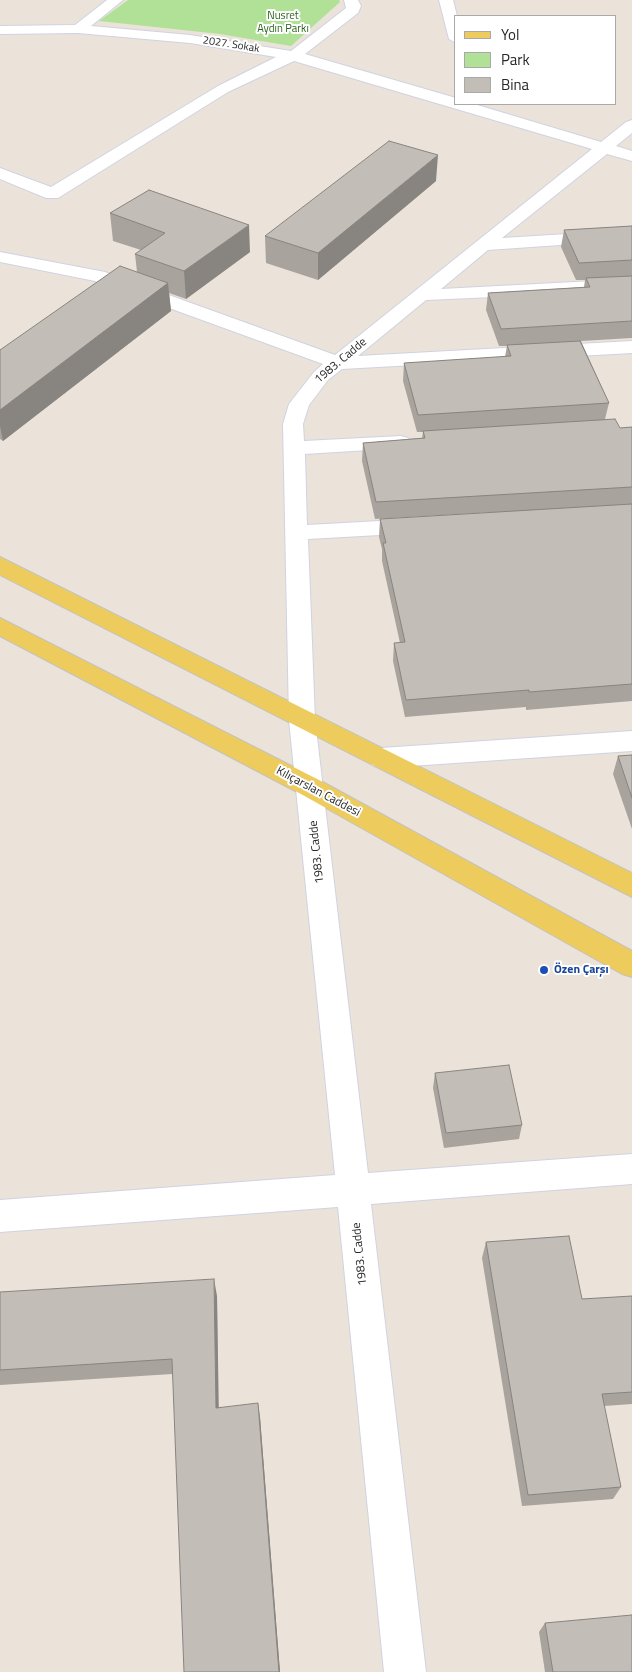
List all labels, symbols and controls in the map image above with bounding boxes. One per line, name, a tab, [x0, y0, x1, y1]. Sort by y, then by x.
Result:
park label: Nusret Aydın Parkı	[257, 9, 309, 35]
legend	[454, 15, 617, 105]
text: Yol	[501, 23, 519, 46]
street label: 2027. Sokak	[202, 34, 260, 56]
text: Park	[501, 48, 530, 71]
text: Bina	[501, 73, 529, 96]
street label: 1983. Cadde	[312, 335, 370, 387]
street label: Kılıçarslan Caddesi	[273, 764, 363, 820]
street label: 1983. Cadde	[307, 820, 327, 884]
place label: Özen Çarşı	[554, 963, 609, 977]
marker: Özen Çarşı	[538, 964, 550, 976]
street label: 1983. Cadde	[350, 1222, 370, 1286]

